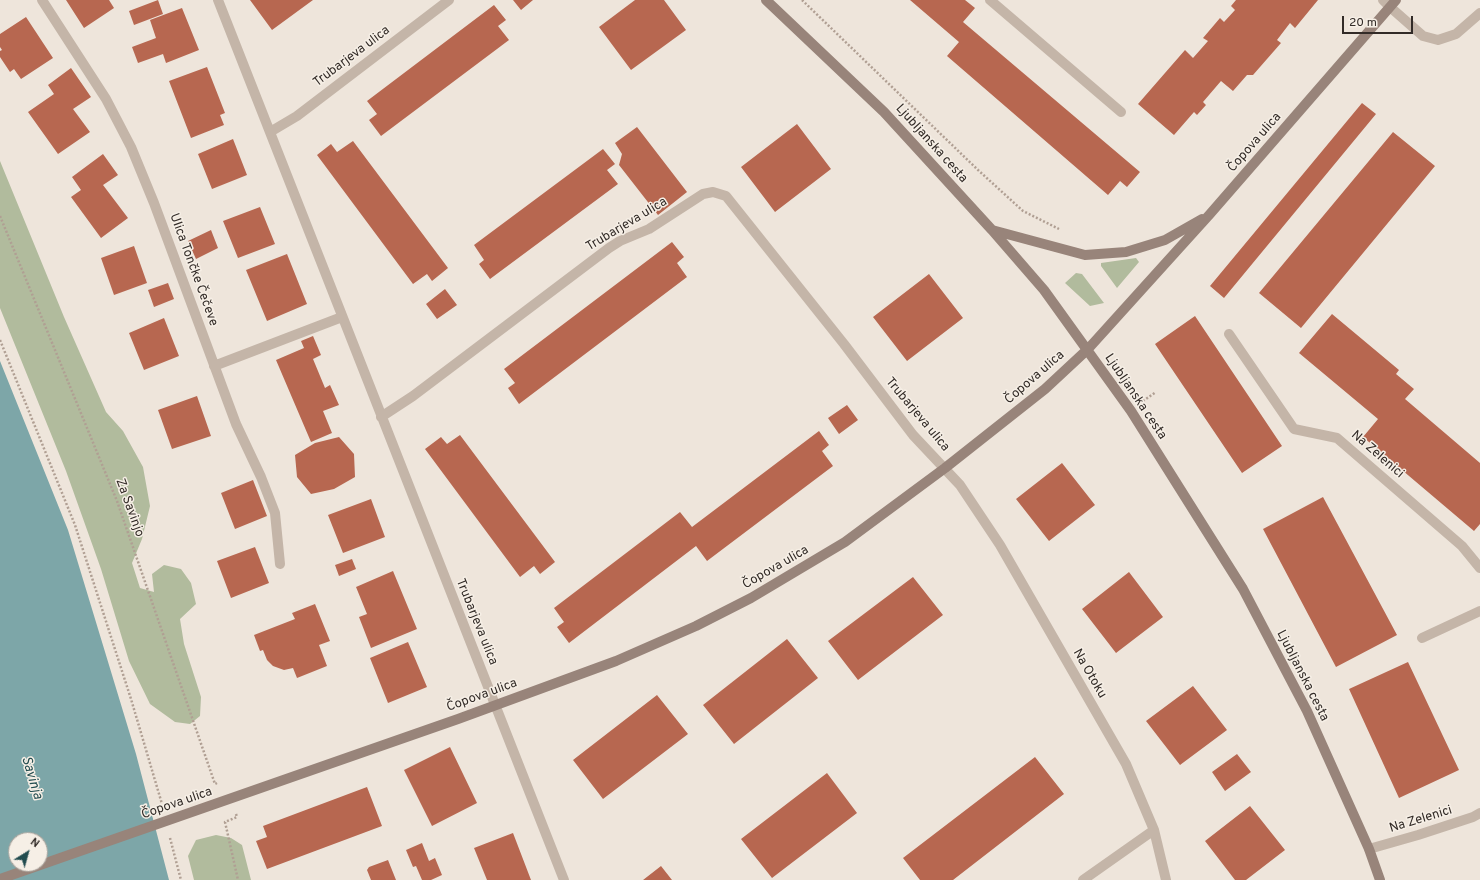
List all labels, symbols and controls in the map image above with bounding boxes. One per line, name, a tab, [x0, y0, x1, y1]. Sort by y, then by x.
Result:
scale bar	[1344, 8, 1415, 34]
text: 20 m	[1349, 15, 1377, 31]
street label: Trubarjeva ulica	[311, 23, 393, 91]
street label: Ljubljanska cesta	[892, 102, 970, 186]
street label: Čopova ulica	[1225, 110, 1285, 176]
street label: Trubarjeva ulica	[584, 195, 670, 255]
street label: Ulica Tončke Čečeve	[165, 211, 221, 329]
street label: Čopova ulica	[1002, 348, 1068, 408]
street label: Ljubljanska cesta	[1101, 351, 1169, 443]
street label: Trubarjeva ulica	[882, 375, 952, 455]
street label: Na Zelenici	[1347, 428, 1407, 482]
street label: Za Savinjo	[111, 477, 147, 539]
street label: Čopova ulica	[740, 543, 812, 593]
street label: Trubarjeva ulica	[452, 577, 500, 667]
street label: Ljubljanska cesta	[1272, 628, 1332, 724]
street label: Na Otoku	[1069, 647, 1109, 701]
street label: Čopova ulica	[445, 676, 519, 716]
water label: Savinja	[17, 754, 45, 802]
street label: Čopova ulica	[140, 785, 214, 823]
street label: Na Zelenici	[1388, 803, 1454, 837]
north arrow	[8, 832, 48, 872]
text: N	[27, 835, 42, 851]

